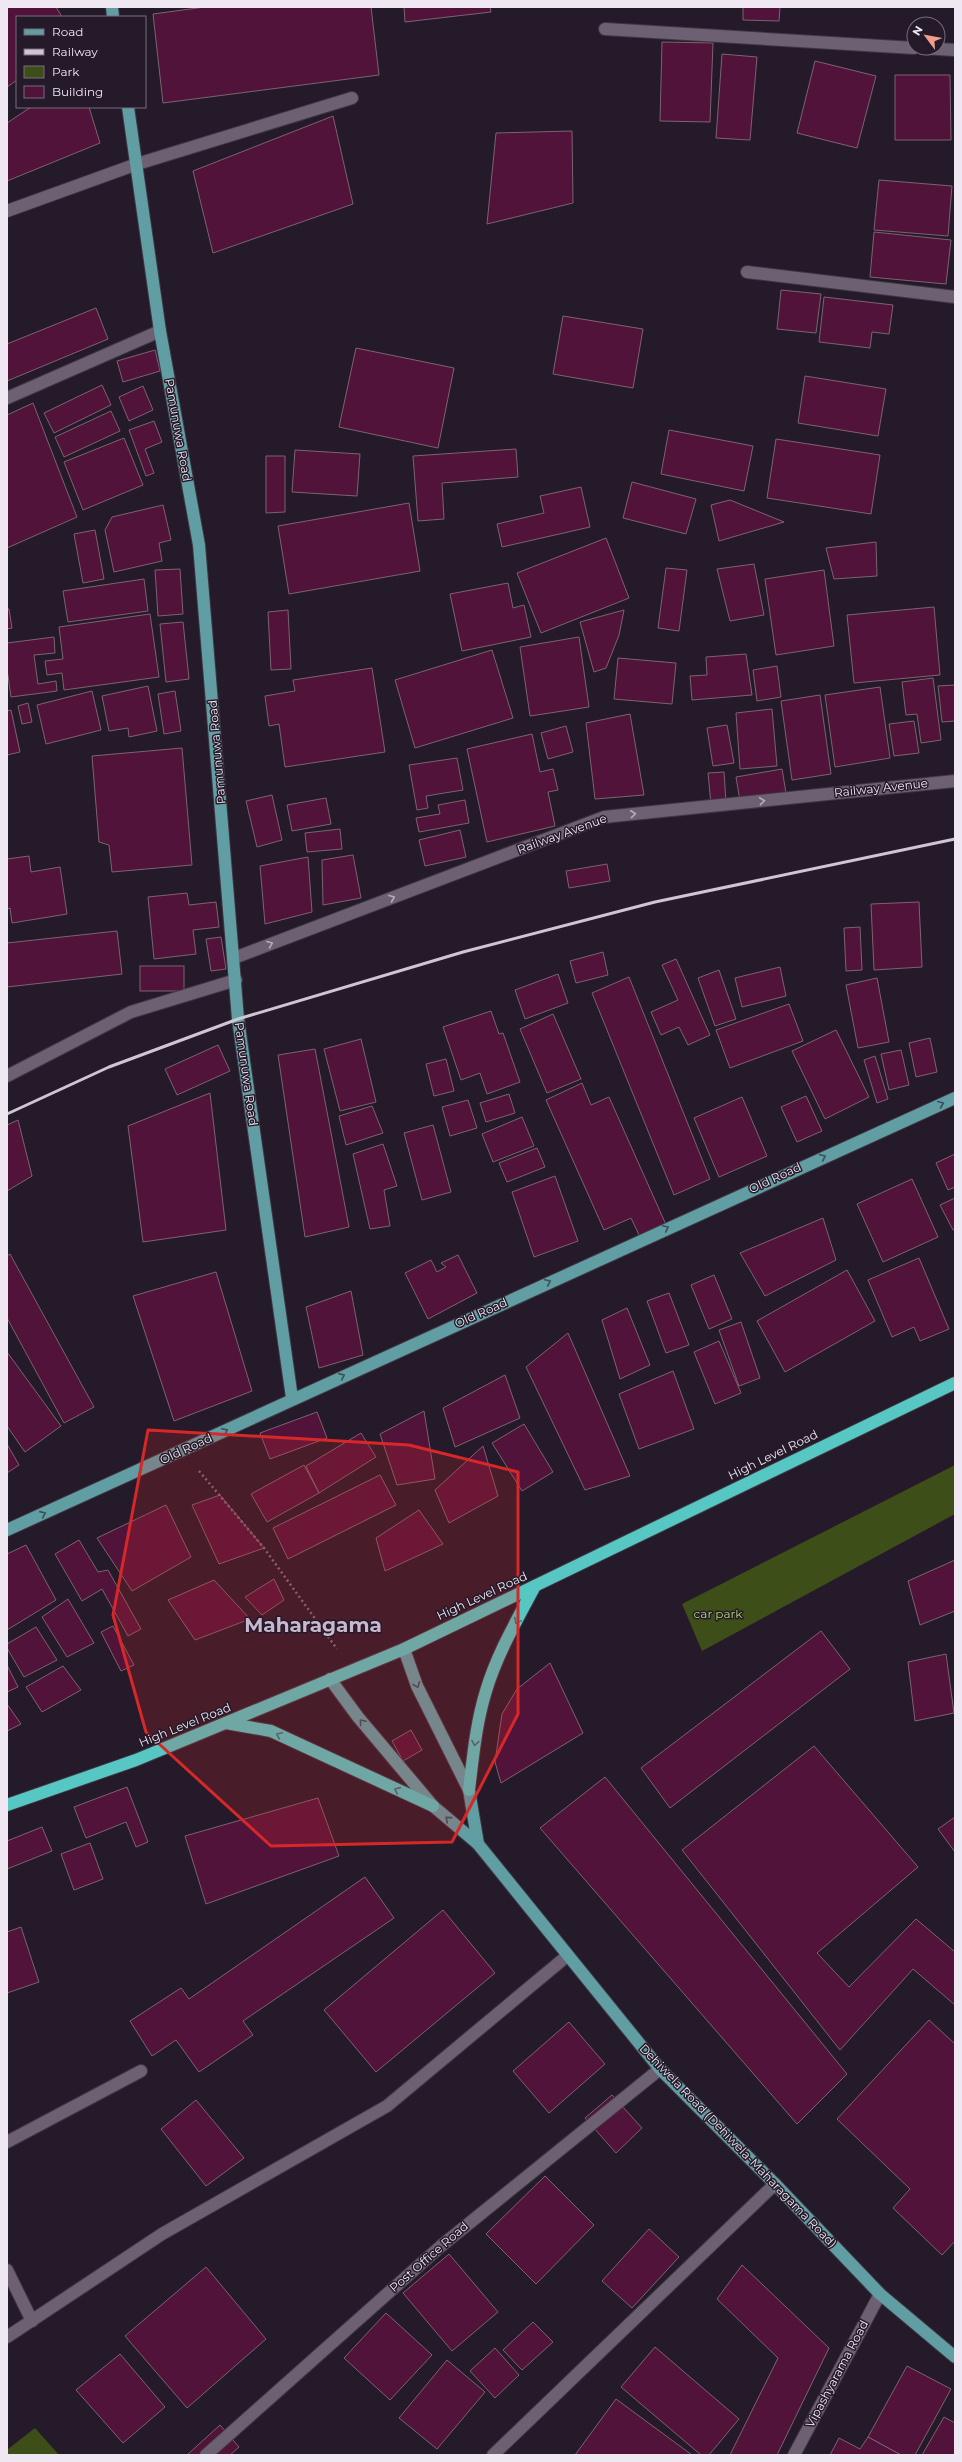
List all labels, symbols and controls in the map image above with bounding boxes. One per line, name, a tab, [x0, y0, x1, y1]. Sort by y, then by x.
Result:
legend	[16, 16, 146, 108]
north arrow	[906, 16, 946, 56]
text: N	[909, 23, 926, 38]
text: Road	[52, 24, 83, 39]
text: Railway	[52, 44, 98, 59]
text: Park	[52, 64, 80, 79]
text: Building	[52, 84, 103, 99]
street label: Pamunuwa Road	[162, 377, 195, 483]
street label: Pamunuwa Road	[204, 699, 229, 805]
street label: Railway Avenue	[833, 775, 929, 800]
one-way arrow	[759, 796, 765, 805]
one-way arrow	[630, 809, 636, 818]
street label: Railway Avenue	[515, 810, 609, 857]
one-way arrow	[388, 894, 395, 902]
one-way arrow	[267, 941, 274, 949]
street label: Pamunuwa Road	[232, 1021, 261, 1127]
one-way arrow	[937, 1101, 945, 1109]
one-way arrow	[818, 1154, 826, 1162]
street label: Old Road	[746, 1159, 803, 1196]
one-way arrow	[662, 1225, 669, 1233]
one-way arrow	[544, 1279, 551, 1287]
street label: Old Road	[452, 1294, 509, 1331]
one-way arrow	[338, 1373, 346, 1381]
street label: High Level Road	[726, 1426, 820, 1483]
one-way arrow	[220, 1428, 228, 1436]
street label: Old Road	[157, 1430, 214, 1467]
one-way arrow	[38, 1511, 46, 1519]
street label: High Level Road	[434, 1568, 529, 1623]
park label: car park	[694, 1606, 743, 1621]
district label: Maharagama	[244, 1613, 382, 1637]
one-way arrow	[514, 1616, 522, 1624]
one-way arrow	[412, 1681, 420, 1689]
street label: High Level Road	[137, 1699, 233, 1750]
one-way arrow	[360, 1719, 367, 1727]
one-way arrow	[276, 1732, 284, 1740]
one-way arrow	[471, 1740, 480, 1746]
one-way arrow	[393, 1787, 401, 1795]
one-way arrow	[446, 1817, 453, 1824]
street label: Dehiwela Road (Dehiwela-Maharagama Road)	[636, 2041, 840, 2251]
street label: Post Office Road	[386, 2218, 471, 2295]
street label: Vipashyarama Road	[802, 2318, 871, 2430]

